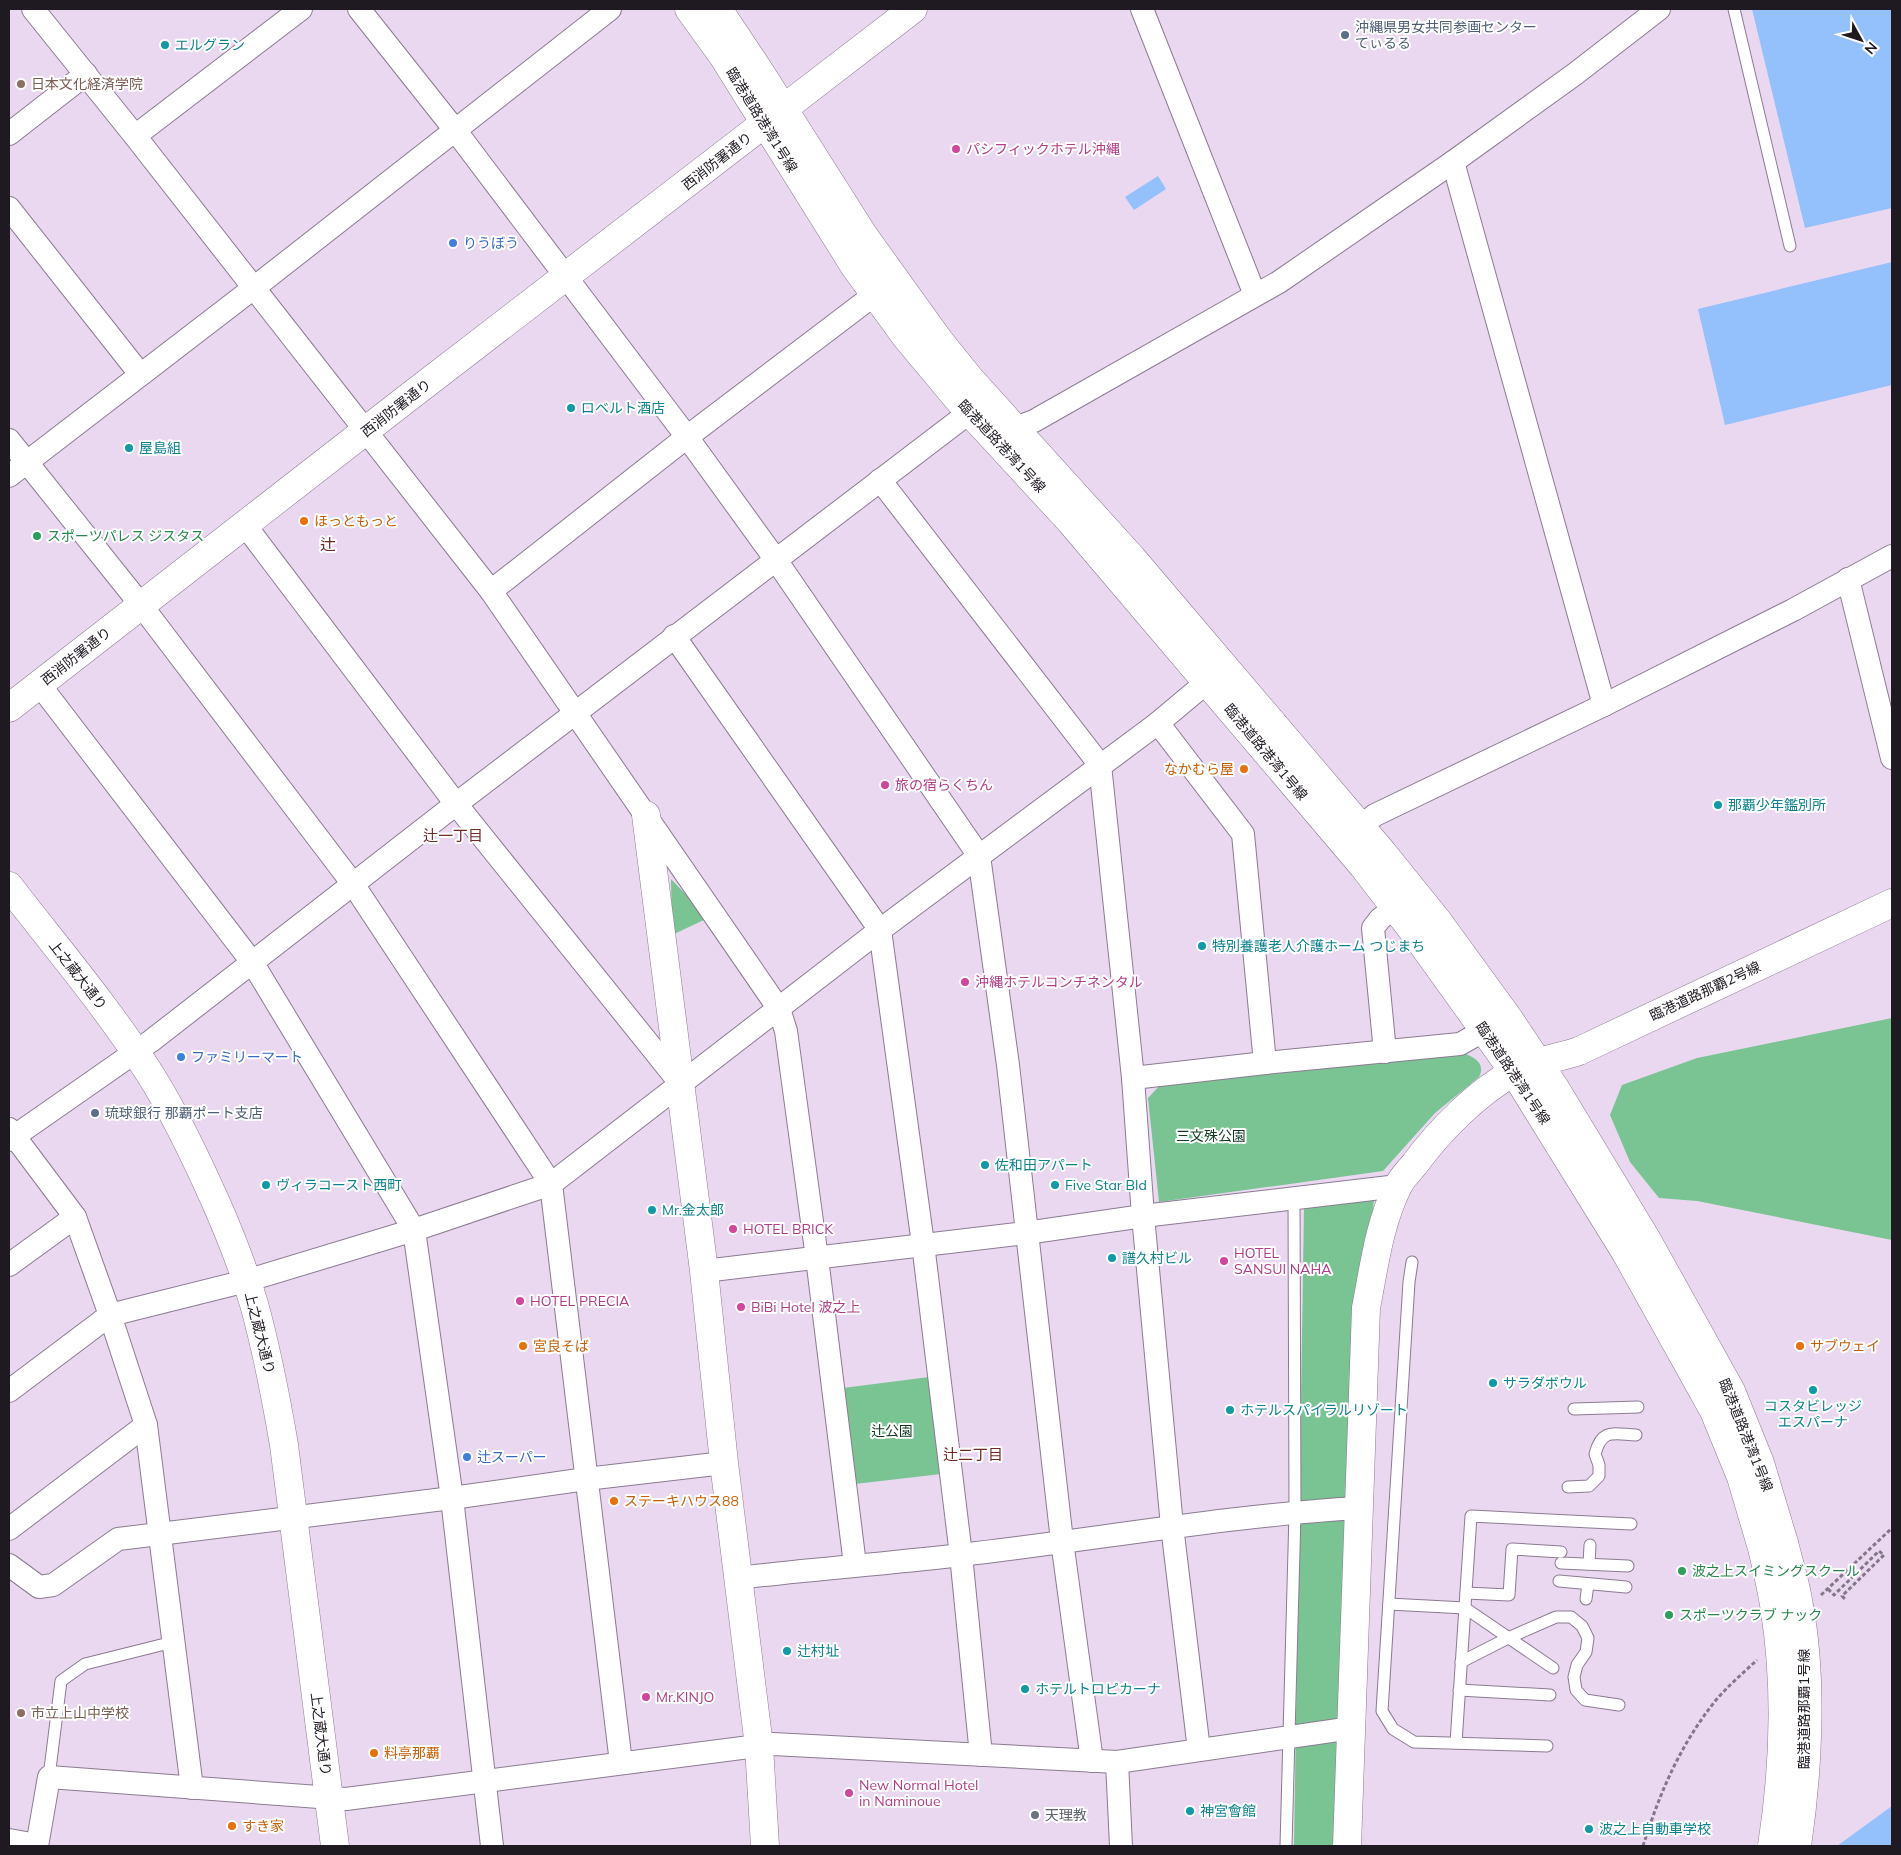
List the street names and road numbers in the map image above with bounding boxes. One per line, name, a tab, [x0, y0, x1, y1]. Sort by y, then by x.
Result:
street label: 臨港道路港湾1号線	[722, 64, 802, 176]
street label: 西消防署通り	[678, 128, 756, 194]
street label: 西消防署通り	[357, 375, 435, 441]
street label: 臨港道路港湾1号線	[954, 396, 1050, 496]
street label: 西消防署通り	[37, 623, 115, 689]
street label: 臨港道路港湾1号線	[1220, 700, 1312, 804]
street label: 上之蔵大通り	[45, 936, 111, 1014]
street label: 臨港道路那覇2号線	[1647, 957, 1763, 1025]
street label: 臨港道路港湾1号線	[1472, 1018, 1554, 1128]
street label: 上之蔵大通り	[241, 1290, 279, 1376]
street label: 臨港道路港湾1号線	[1715, 1376, 1777, 1494]
street label: 臨港道路那覇1号線	[1795, 1649, 1813, 1769]
street label: 上之蔵大通り	[307, 1691, 335, 1777]

